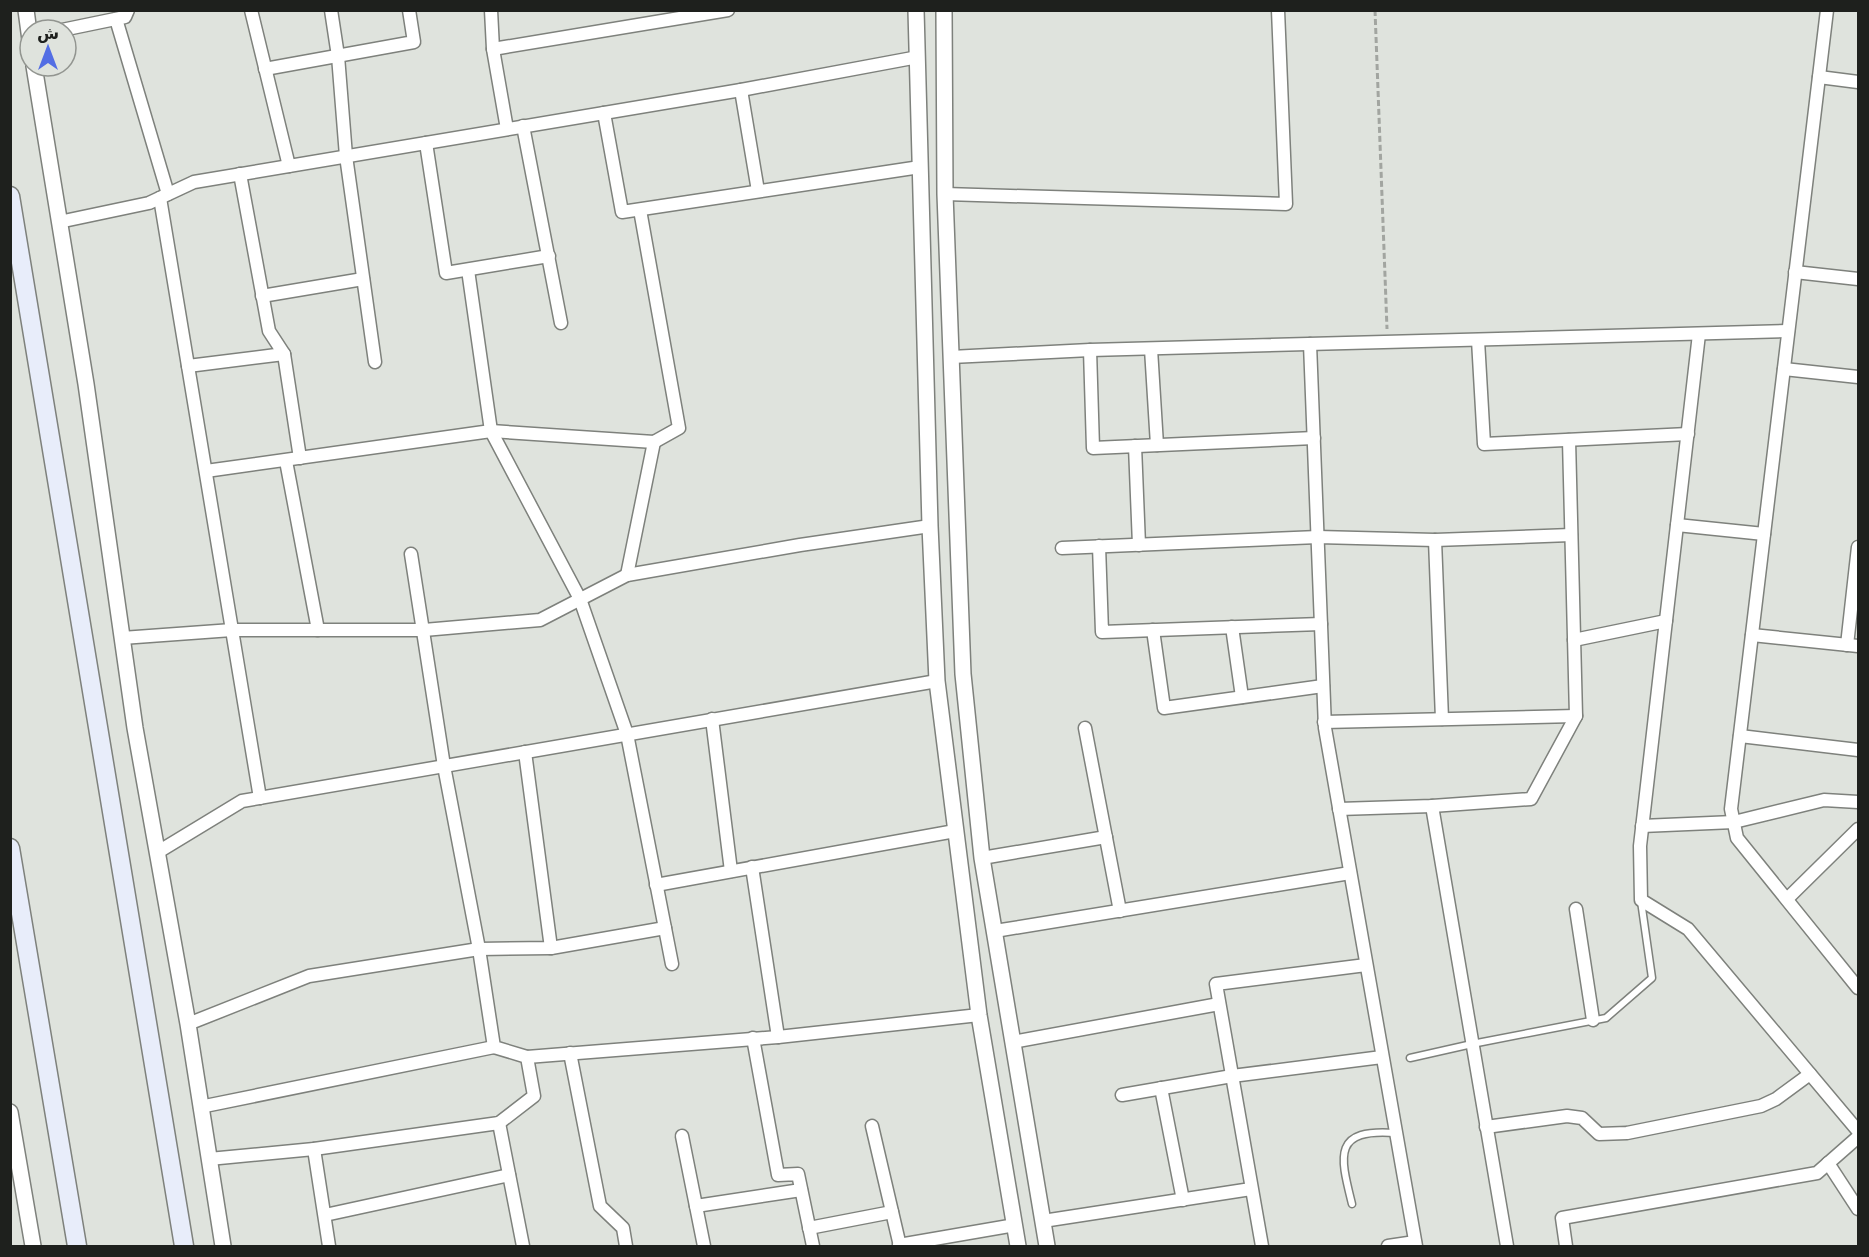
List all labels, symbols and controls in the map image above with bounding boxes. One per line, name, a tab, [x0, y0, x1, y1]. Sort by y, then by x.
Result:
north arrow	[18, 18, 78, 78]
text: ش	[37, 24, 59, 43]

